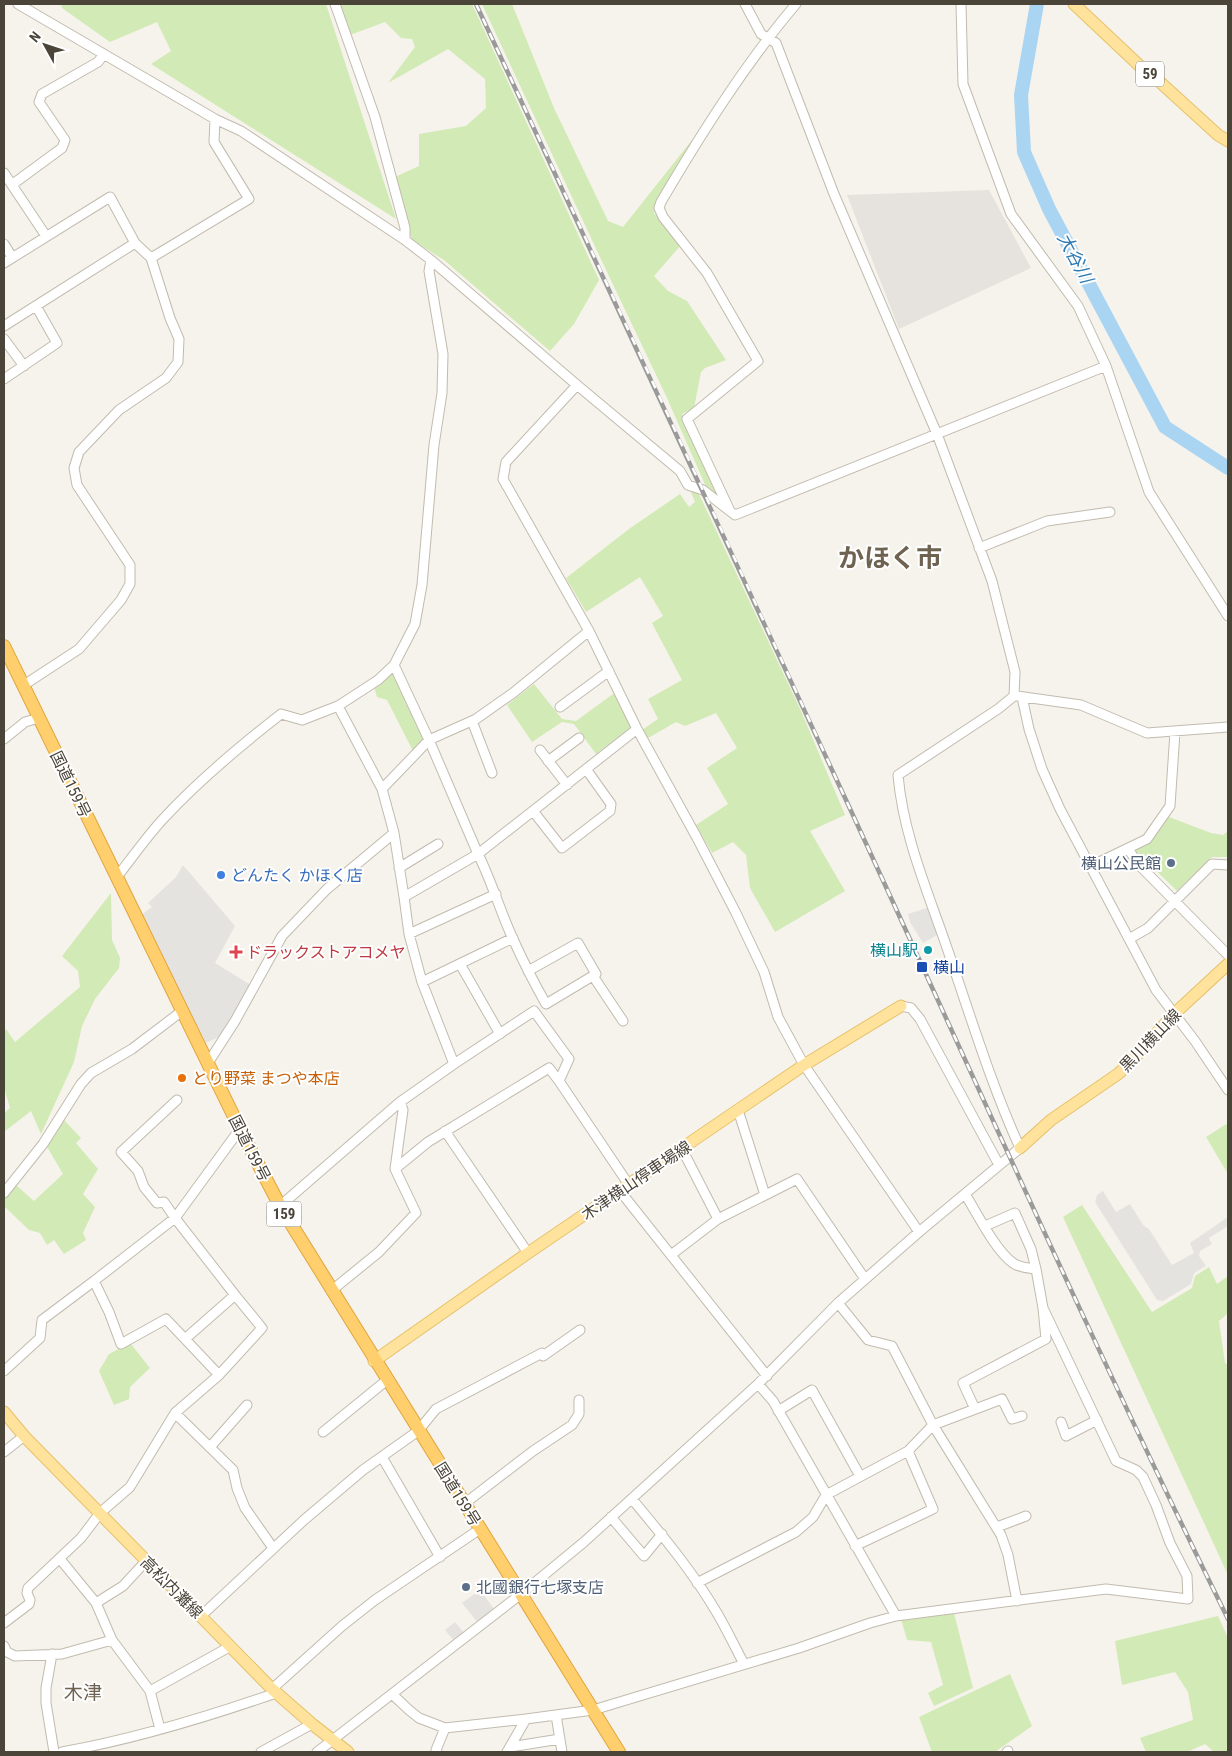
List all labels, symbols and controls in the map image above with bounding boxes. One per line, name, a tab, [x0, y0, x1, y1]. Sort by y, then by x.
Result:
north arrow	[20, 20, 70, 70]
text: N	[26, 28, 44, 45]
road number: 59	[1136, 62, 1164, 86]
water label: 大谷川	[1053, 229, 1098, 288]
district label: かほく市	[838, 543, 942, 573]
street label: 国道159号	[46, 748, 95, 821]
place label: 横山公民館	[1081, 854, 1161, 873]
marker: 横山公民館	[1165, 857, 1177, 869]
place label: どんたく かほく店	[231, 866, 363, 885]
marker: どんたく かほく店	[215, 869, 227, 881]
place label: 横山駅	[870, 941, 918, 960]
place label: ドラックストアコメヤ	[246, 943, 406, 962]
marker: 横山駅	[922, 944, 934, 956]
marker: ドラックストアコメヤ	[230, 946, 242, 958]
place label: 横山	[933, 958, 965, 977]
marker: 横山	[915, 960, 929, 974]
street label: 黒川横山線	[1116, 1005, 1185, 1076]
place label: とり野菜 まつや本店	[192, 1069, 340, 1088]
marker: とり野菜 まつや本店	[176, 1072, 188, 1084]
street label: 国道159号	[225, 1112, 274, 1184]
street label: 木津横山停車場線	[578, 1137, 695, 1224]
road number: 159	[266, 1202, 302, 1226]
street label: 国道159号	[431, 1459, 485, 1530]
street label: 高松内灘線	[137, 1552, 207, 1622]
place label: 北國銀行七塚支店	[476, 1578, 604, 1597]
marker: 北國銀行七塚支店	[460, 1581, 472, 1593]
district label: 木津	[64, 1681, 102, 1704]

